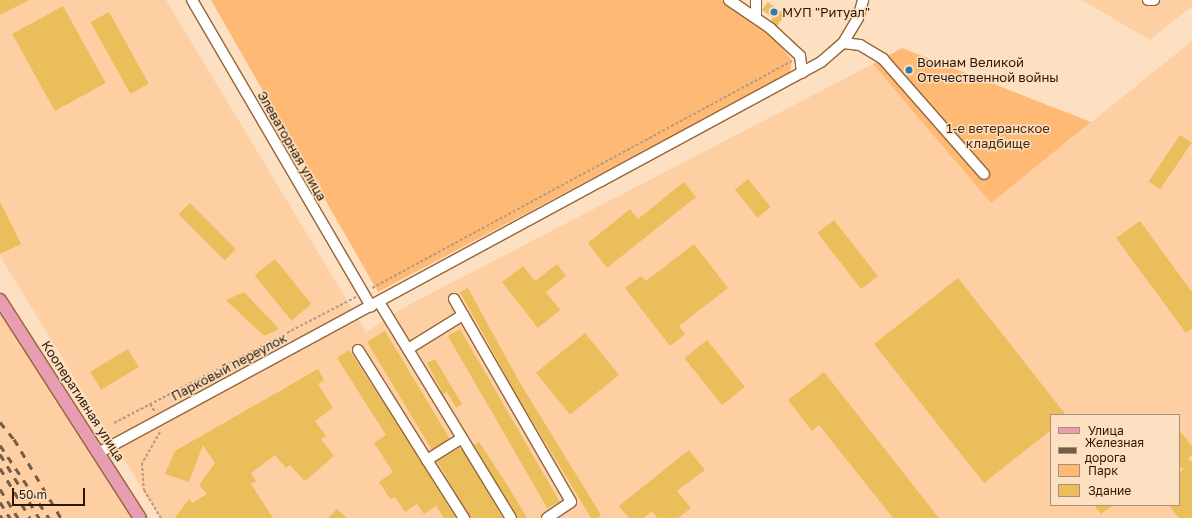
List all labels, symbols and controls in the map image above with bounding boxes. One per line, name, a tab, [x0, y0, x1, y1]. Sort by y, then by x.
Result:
place label: МУП "Ритуал"	[782, 4, 870, 20]
marker: МУП "Ритуал"	[769, 7, 779, 17]
place label: Воинам Великой Отечественной войны	[917, 55, 1059, 86]
marker: Воинам Великой Отечественной войны	[904, 65, 914, 75]
street label: Элеваторная улица	[254, 88, 330, 204]
park label: 1-е ветеранское кладбище	[946, 121, 1050, 152]
street label: Парковый переулок	[169, 330, 289, 404]
street label: Кооперативная улица	[38, 338, 128, 464]
legend	[1050, 414, 1180, 506]
text: Улица	[1088, 423, 1124, 438]
text: Железная дорога	[1085, 435, 1144, 465]
text: Парк	[1088, 463, 1118, 478]
scale bar	[14, 480, 87, 506]
text: Здание	[1088, 483, 1131, 498]
text: 50 m	[19, 487, 47, 502]

